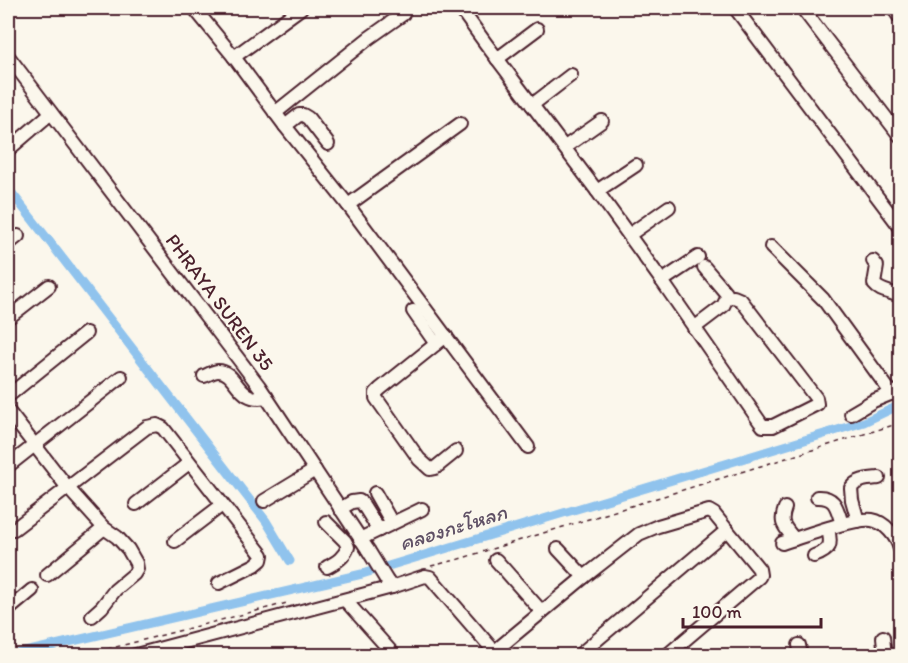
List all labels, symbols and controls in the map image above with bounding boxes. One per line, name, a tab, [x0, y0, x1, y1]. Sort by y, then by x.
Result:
street label: PHRAYA SUREN 35	[161, 229, 279, 375]
water label: คลองกะโหลก	[396, 499, 510, 555]
scale bar	[683, 591, 821, 629]
text: 100 m	[692, 601, 742, 623]

